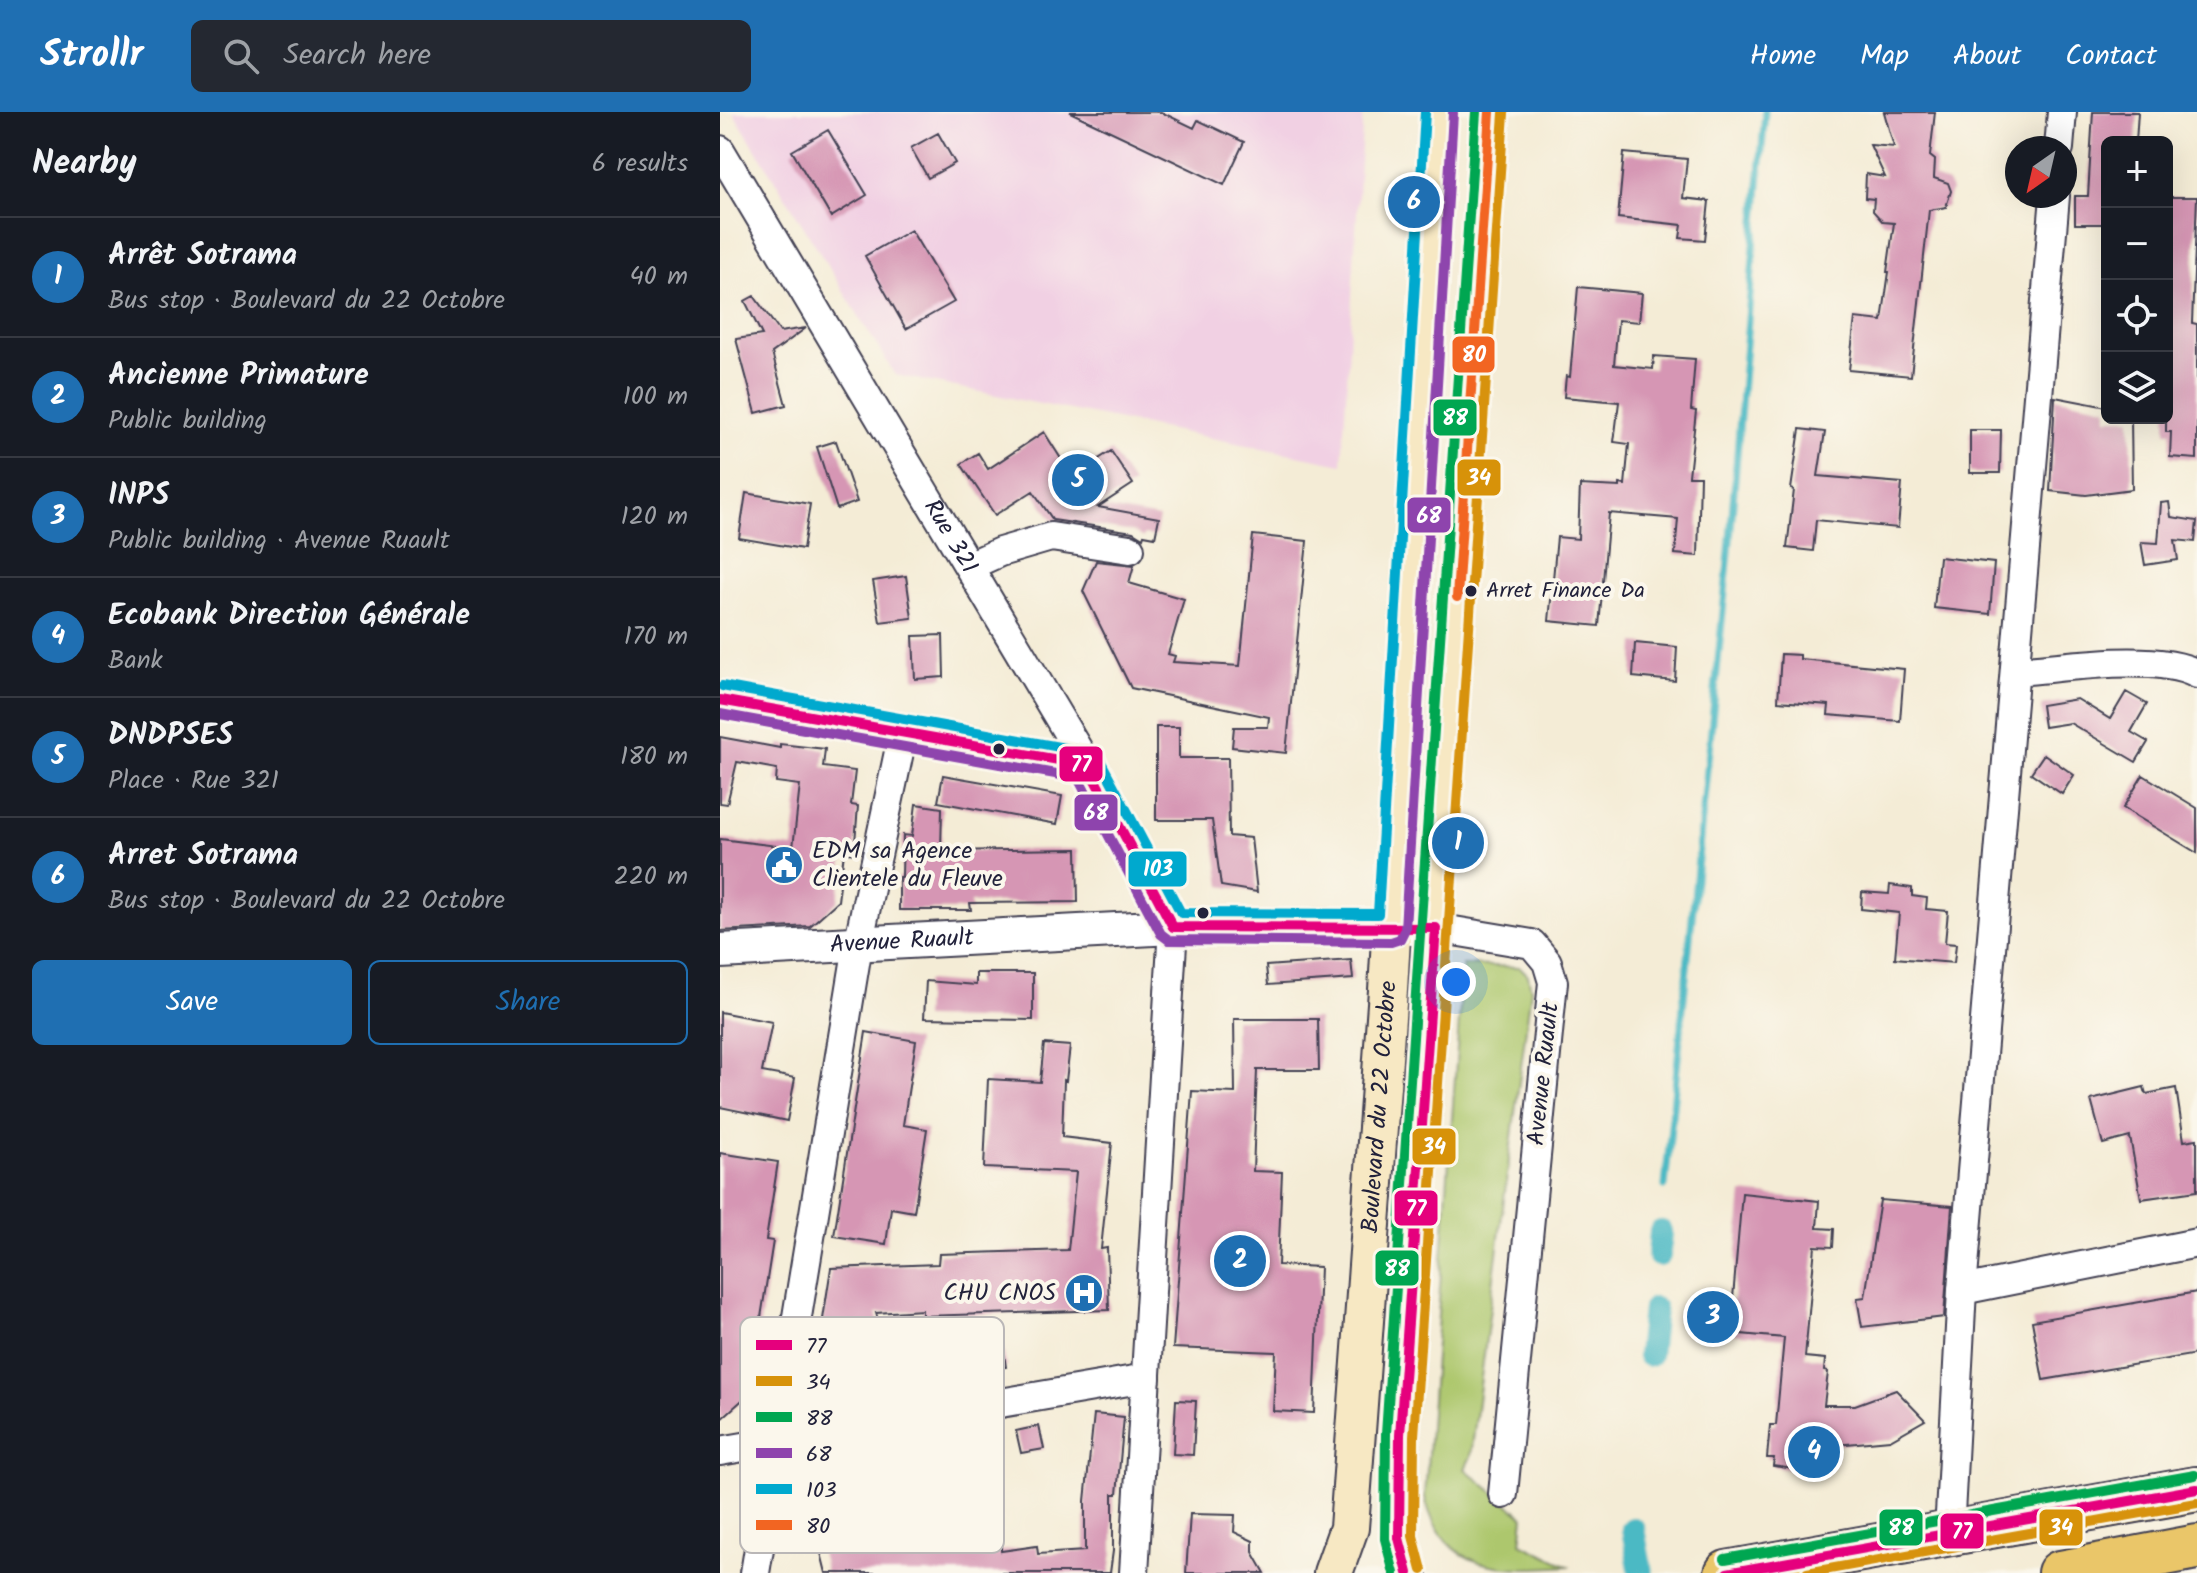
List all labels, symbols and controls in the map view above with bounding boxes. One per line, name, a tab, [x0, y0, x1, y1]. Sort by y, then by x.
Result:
search box	[191, 20, 751, 92]
text: Strollr	[40, 26, 143, 86]
text: Search here	[283, 32, 431, 80]
icon: search	[219, 34, 263, 78]
text: Home	[1750, 34, 1816, 79]
text: Map	[1860, 34, 1909, 79]
text: About	[1953, 34, 2021, 79]
text: Contact	[2065, 34, 2157, 79]
north arrow	[2005, 136, 2077, 208]
map controls	[2101, 136, 2173, 424]
button: +	[2101, 136, 2173, 208]
text: Nearby	[32, 137, 137, 191]
text: 6 results	[592, 143, 688, 185]
pin: 6	[1388, 172, 1440, 232]
button: −	[2101, 208, 2173, 280]
text: Arrêt Sotrama	[108, 232, 297, 280]
text: 1	[54, 256, 62, 298]
text: 40 m	[630, 256, 688, 298]
text: Bus stop · Boulevard du 22 Octobre	[108, 280, 505, 322]
button: locate	[2101, 280, 2173, 352]
line badge: 80	[1451, 335, 1496, 374]
text: 80	[1462, 339, 1487, 374]
text: Ancienne Primature	[108, 352, 369, 400]
button: layers	[2101, 352, 2173, 424]
text: 2	[50, 376, 66, 418]
text: 100 m	[623, 376, 688, 418]
line badge: 88	[1432, 398, 1478, 437]
text: Public building	[108, 400, 267, 442]
text: 88	[1442, 402, 1469, 437]
pin: 5	[1052, 450, 1104, 510]
line badge: 34	[1456, 458, 1502, 497]
text: 34	[1466, 462, 1491, 497]
text: INPS	[108, 472, 169, 520]
street label: Rue 321	[913, 492, 988, 581]
text: 3	[51, 496, 65, 538]
text: 120 m	[621, 496, 688, 538]
line badge: 68	[1406, 496, 1452, 534]
text: 68	[1417, 500, 1442, 535]
text: Public building · Avenue Ruault	[108, 520, 450, 562]
place label: Arret Finance Da	[1486, 574, 1645, 609]
marker: Arret Finance Da	[1463, 583, 1479, 599]
text: Ecobank Direction Générale	[108, 592, 470, 640]
text: 4	[51, 616, 65, 658]
text: 170 m	[624, 616, 688, 658]
text: Bank	[108, 640, 163, 682]
text: DNDPSES	[108, 712, 233, 760]
text: 5	[51, 736, 65, 778]
text: 180 m	[620, 736, 688, 778]
unlabelled marker	[991, 741, 1007, 757]
line badge: 77	[1058, 745, 1104, 783]
text: 77	[1071, 749, 1092, 784]
text: Place · Rue 321	[108, 760, 279, 802]
line badge: 68	[1073, 793, 1119, 832]
text: 68	[1084, 797, 1109, 832]
pin: 1	[1432, 813, 1484, 873]
text: Arret Sotrama	[108, 832, 298, 880]
place label: EDM sa Agence Clientele du Fleuve	[812, 832, 1003, 899]
public building icon: EDM sa Agence Clientele du Fleuve	[763, 844, 805, 886]
line badge: 103	[1127, 850, 1188, 888]
text: 103	[1143, 853, 1173, 888]
text: 6	[51, 856, 65, 898]
text: 220 m	[614, 856, 688, 898]
text: Bus stop · Boulevard du 22 Octobre	[108, 880, 505, 922]
unlabelled marker	[1195, 905, 1211, 921]
street label: Avenue Ruault	[829, 918, 975, 965]
button: Save	[32, 960, 352, 1045]
button: Share	[368, 960, 688, 1045]
your location	[1436, 962, 1476, 1002]
street label: Boulevard du 22 Octobre	[1351, 979, 1408, 1234]
street label: Avenue Ruault	[1517, 1000, 1571, 1148]
line badge: 34	[1411, 1127, 1457, 1166]
text: 34	[1421, 1131, 1446, 1166]
line badge: 77	[1393, 1189, 1439, 1227]
text: 77	[1406, 1193, 1427, 1228]
pin: 2	[1214, 1231, 1266, 1291]
line badge: 88	[1374, 1249, 1420, 1287]
text: 88	[1384, 1253, 1411, 1288]
hospital icon: CHU CNOS	[1063, 1272, 1105, 1314]
place label: CHU CNOS	[943, 1274, 1056, 1313]
pin: 3	[1687, 1287, 1739, 1347]
legend	[740, 1317, 1004, 1553]
text: 77	[806, 1330, 827, 1365]
text: 34	[806, 1366, 831, 1401]
text: 88	[806, 1402, 833, 1437]
pin: 4	[1788, 1422, 1840, 1482]
text: 68	[806, 1438, 832, 1473]
text: 103	[806, 1474, 836, 1509]
line badge: 88	[1878, 1508, 1924, 1547]
line badge: 34	[2038, 1508, 2084, 1547]
text: 80	[806, 1510, 830, 1545]
text: 88	[1888, 1512, 1915, 1547]
line badge: 77	[1939, 1512, 1985, 1550]
text: 34	[2048, 1512, 2073, 1547]
text: 77	[1952, 1516, 1973, 1551]

